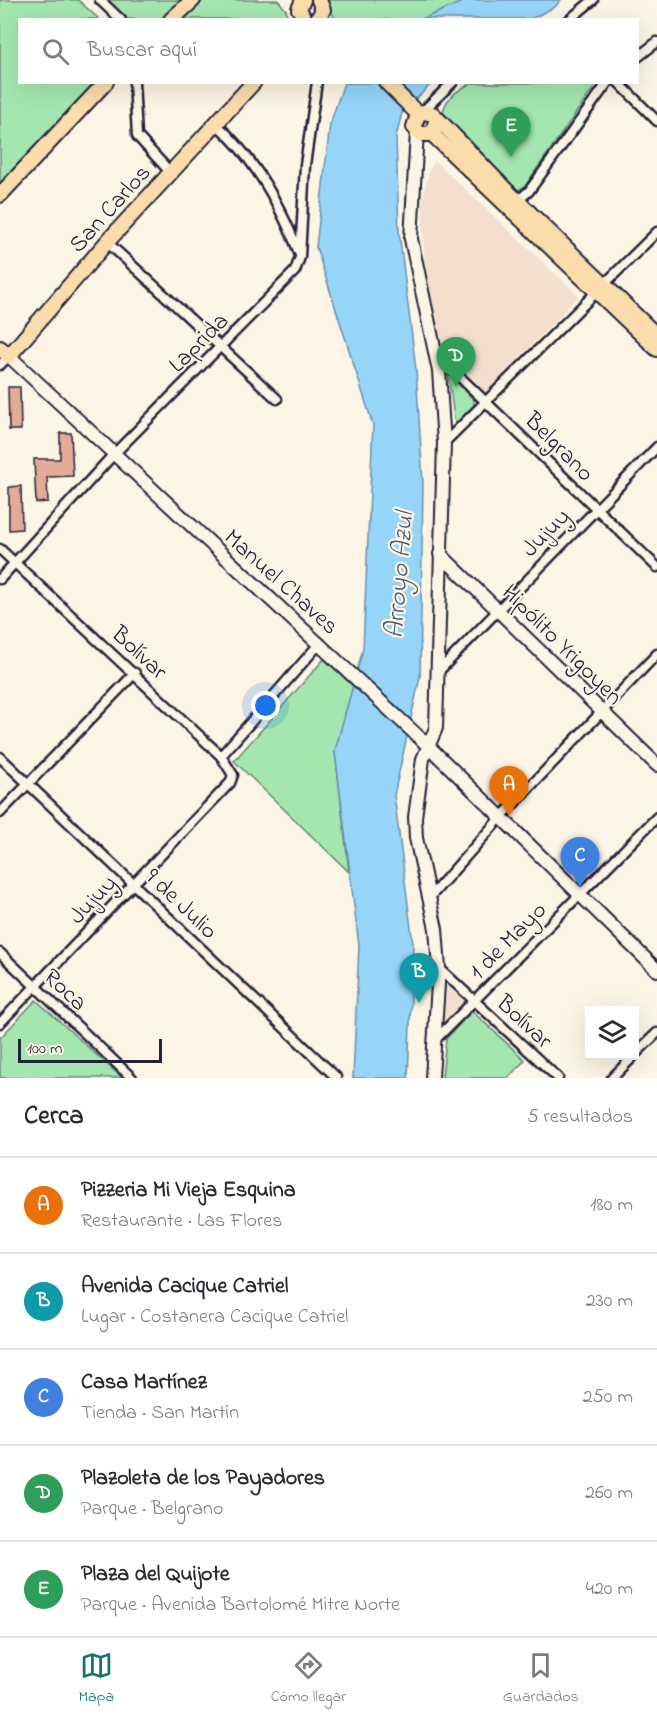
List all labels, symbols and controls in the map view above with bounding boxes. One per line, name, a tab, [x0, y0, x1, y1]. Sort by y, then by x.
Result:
search box	[18, 18, 639, 84]
icon: search	[39, 35, 72, 68]
text: Buscar aquí	[87, 35, 197, 67]
pin: E	[492, 108, 530, 157]
street label: San Carlos	[62, 158, 160, 262]
street label: Laprida	[162, 306, 238, 382]
pin: D	[436, 338, 476, 387]
street label: Belgrano	[515, 404, 601, 491]
street label: Jujuy	[514, 501, 580, 567]
water label: Arroyo Azul	[377, 508, 426, 640]
street label: Manuel Chaves	[215, 522, 346, 644]
street label: Hipólito Yrigoyen	[492, 577, 630, 715]
street label: Bolívar	[102, 618, 175, 689]
your location	[251, 691, 280, 720]
pin: A	[490, 766, 528, 816]
pin: C	[560, 838, 600, 887]
street label: 9 de Julio	[136, 861, 225, 949]
street label: Jujuy	[61, 868, 127, 934]
street label: 1 de Mayo	[462, 895, 556, 989]
pin: B	[400, 954, 438, 1003]
street label: Roca	[34, 961, 94, 1020]
street label: Bolívar	[487, 987, 560, 1058]
map controls	[585, 1006, 639, 1060]
button: layers	[585, 1006, 639, 1060]
scale bar	[18, 1036, 162, 1064]
text: 100 m	[27, 1037, 62, 1061]
text: Cerca	[24, 1098, 84, 1136]
text: 5 resultados	[527, 1103, 633, 1132]
text: Pizzeria Mi Vieja Esquina	[81, 1175, 296, 1207]
text: A	[37, 1191, 50, 1220]
text: 180 m	[590, 1191, 633, 1220]
text: Restaurante · Las Flores	[81, 1207, 282, 1236]
text: Avenida Cacique Catriel	[81, 1271, 289, 1303]
text: B	[37, 1287, 50, 1316]
text: 230 m	[586, 1287, 633, 1316]
text: Lugar · Costanera Cacique Catriel	[81, 1303, 348, 1332]
text: Casa Martínez	[81, 1367, 207, 1399]
text: C	[38, 1383, 49, 1412]
text: 250 m	[582, 1383, 633, 1412]
text: Tienda · San Martín	[81, 1399, 239, 1428]
text: Plazoleta de los Payadores	[81, 1463, 325, 1495]
text: D	[36, 1479, 51, 1508]
text: 260 m	[585, 1479, 633, 1508]
text: Parque · Belgrano	[81, 1495, 223, 1524]
text: Plaza del Quijote	[81, 1559, 230, 1591]
text: E	[37, 1575, 50, 1604]
text: 420 m	[586, 1575, 633, 1604]
text: Parque · Avenida Bartolomé Mitre Norte	[81, 1591, 400, 1620]
tab: Mapa	[78, 1649, 114, 1709]
tab: Cómo llegar	[271, 1649, 346, 1709]
tab: Guardados	[503, 1649, 579, 1709]

